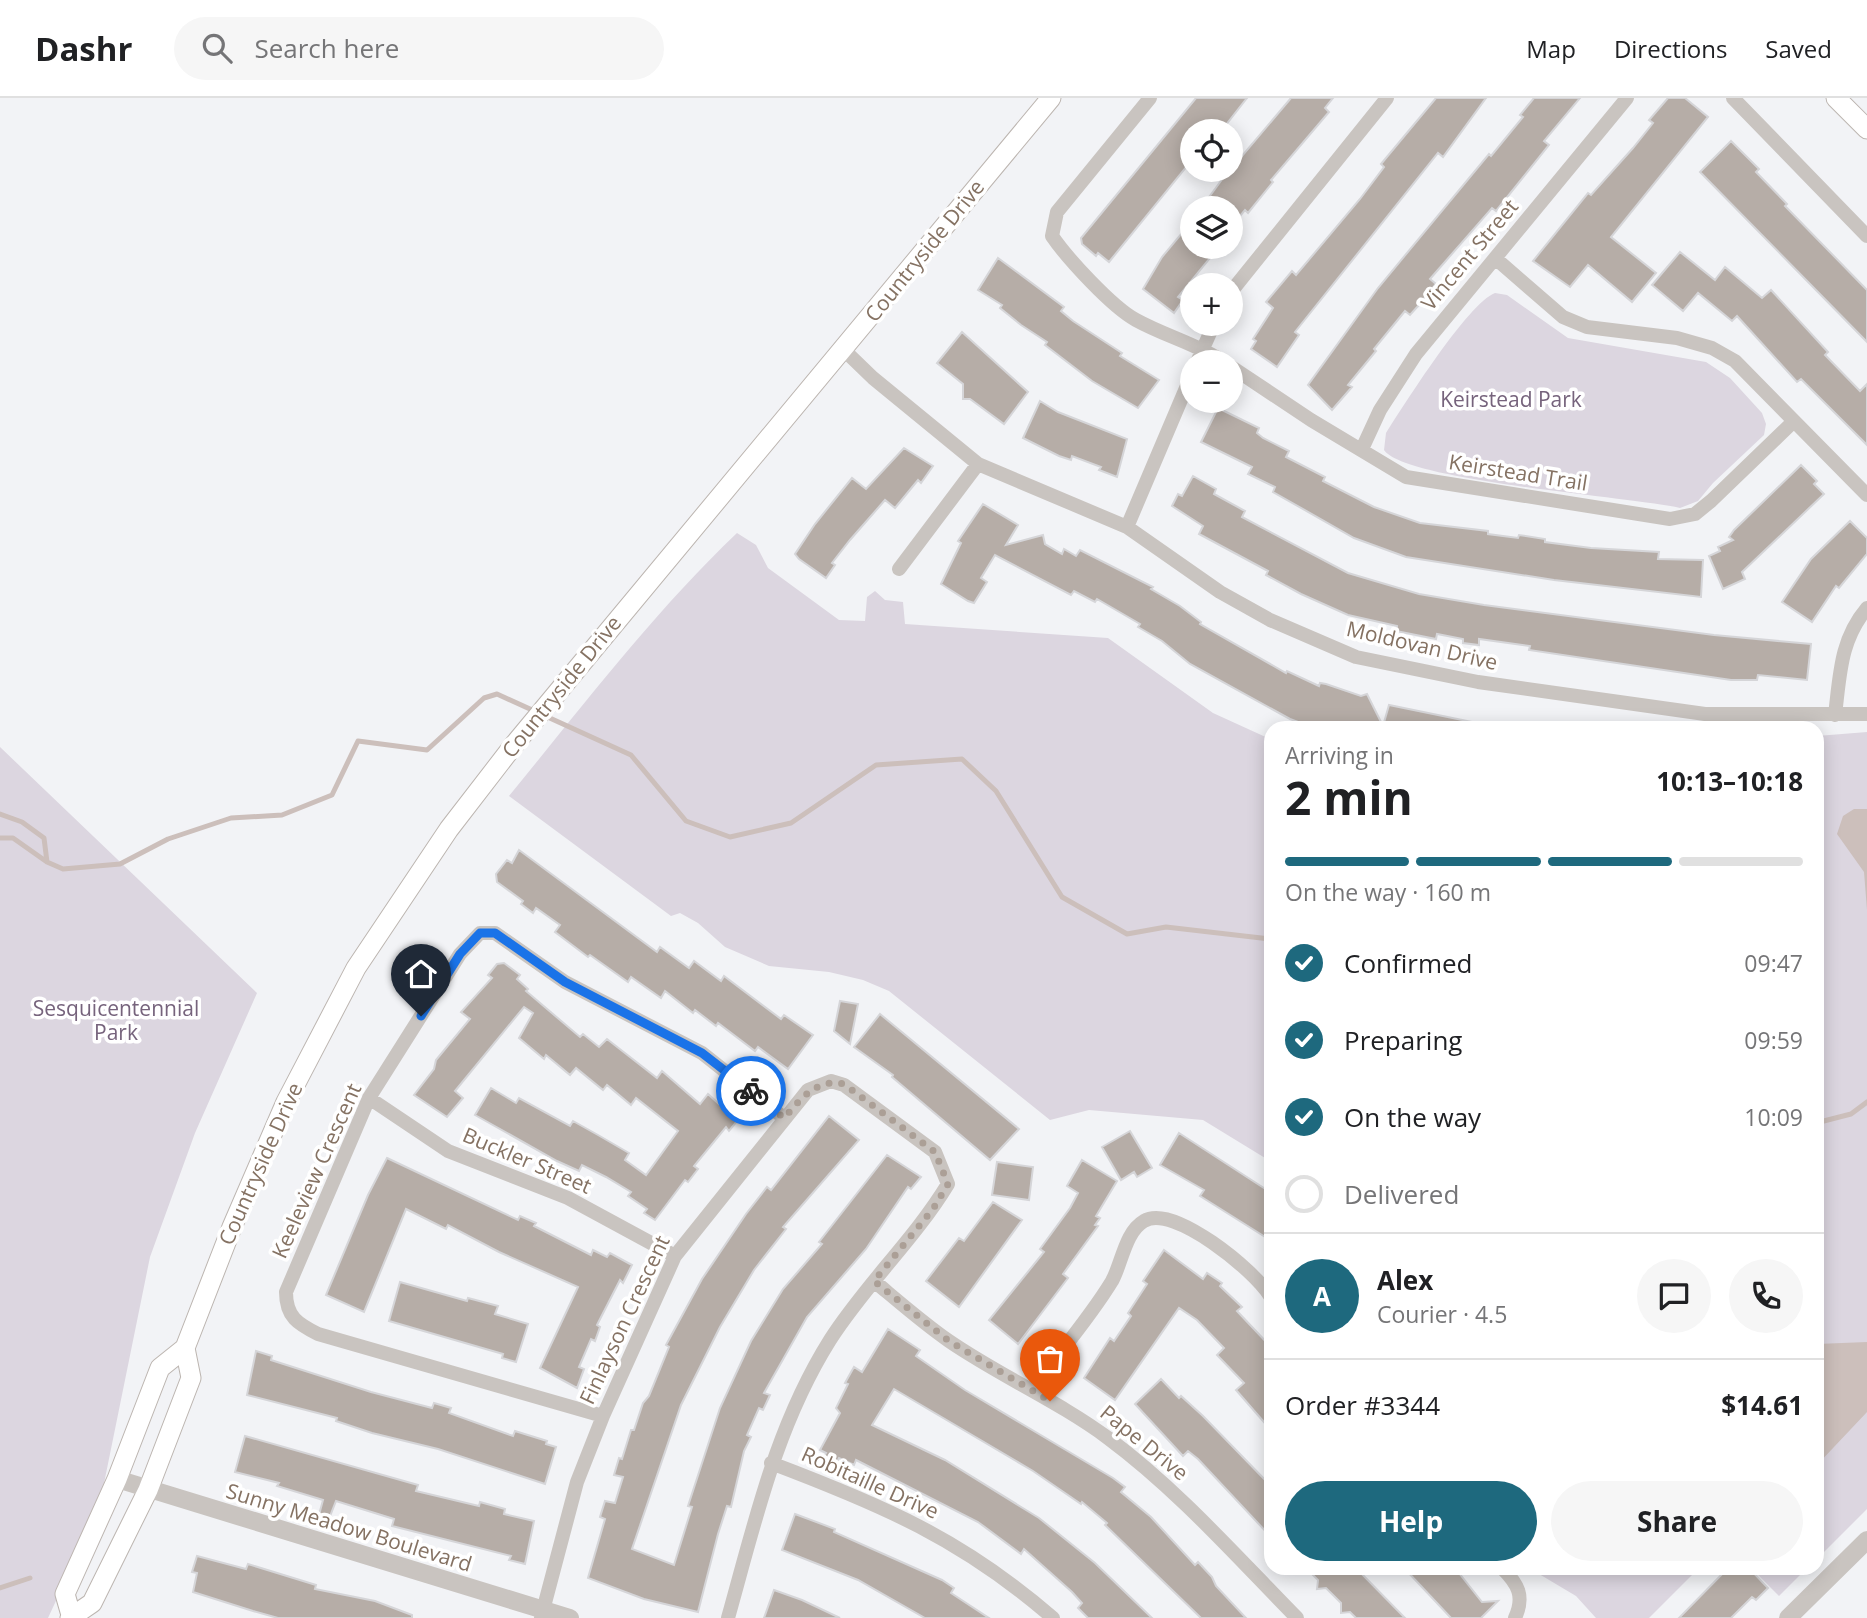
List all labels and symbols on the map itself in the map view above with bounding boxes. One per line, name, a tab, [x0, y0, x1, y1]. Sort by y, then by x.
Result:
street label: Countryside Drive	[858, 174, 990, 327]
street label: Vincent Street	[1414, 193, 1524, 316]
park label: Keirstead Park	[1440, 385, 1582, 413]
street label: Keirstead Trail	[1447, 447, 1590, 497]
street label: Countryside Drive	[495, 610, 627, 763]
street label: Moldovan Drive	[1344, 614, 1500, 676]
pin	[391, 944, 451, 1016]
park label: Sesquicentennial Park	[33, 994, 199, 1046]
courier	[716, 1056, 786, 1126]
street label: Countryside Drive	[212, 1078, 308, 1249]
street label: Keeleview Crescent	[265, 1079, 367, 1262]
street label: Buckler Street	[459, 1120, 596, 1200]
street label: Finlayson Crescent	[573, 1231, 676, 1409]
pin	[1020, 1329, 1080, 1401]
street label: Pape Drive	[1095, 1398, 1195, 1486]
street label: Robitaille Drive	[797, 1439, 943, 1525]
street label: Sunny Meadow Boulevard	[223, 1476, 476, 1578]

